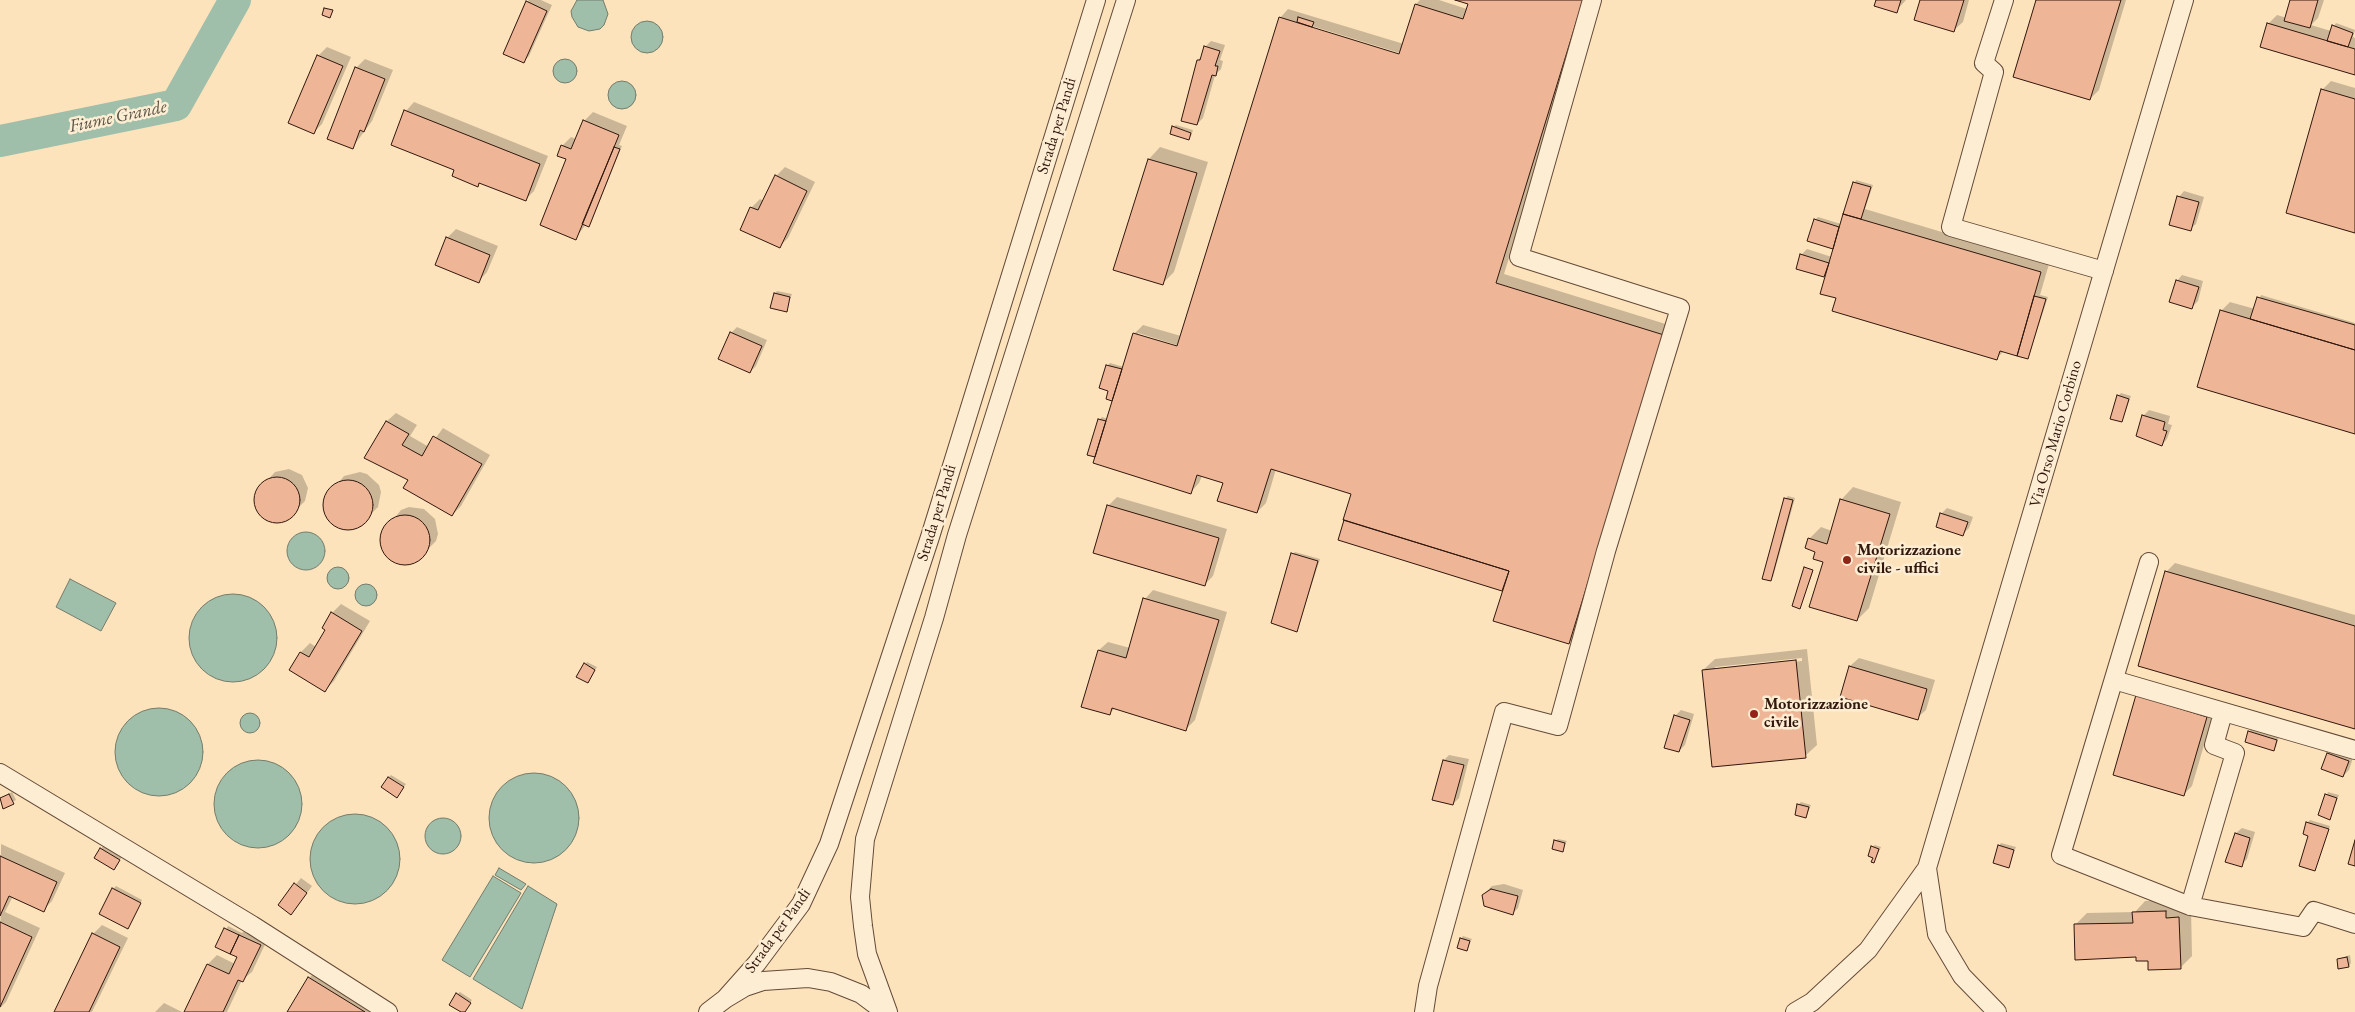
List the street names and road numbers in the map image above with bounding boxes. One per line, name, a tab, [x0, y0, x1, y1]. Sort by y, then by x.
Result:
street label: Strada per Pandi	[1033, 75, 1081, 177]
street label: Via Orso Mario Corbino	[2026, 358, 2086, 510]
street label: Strada per Pandi	[913, 462, 961, 564]
street label: Strada per Pandi	[741, 885, 815, 977]

